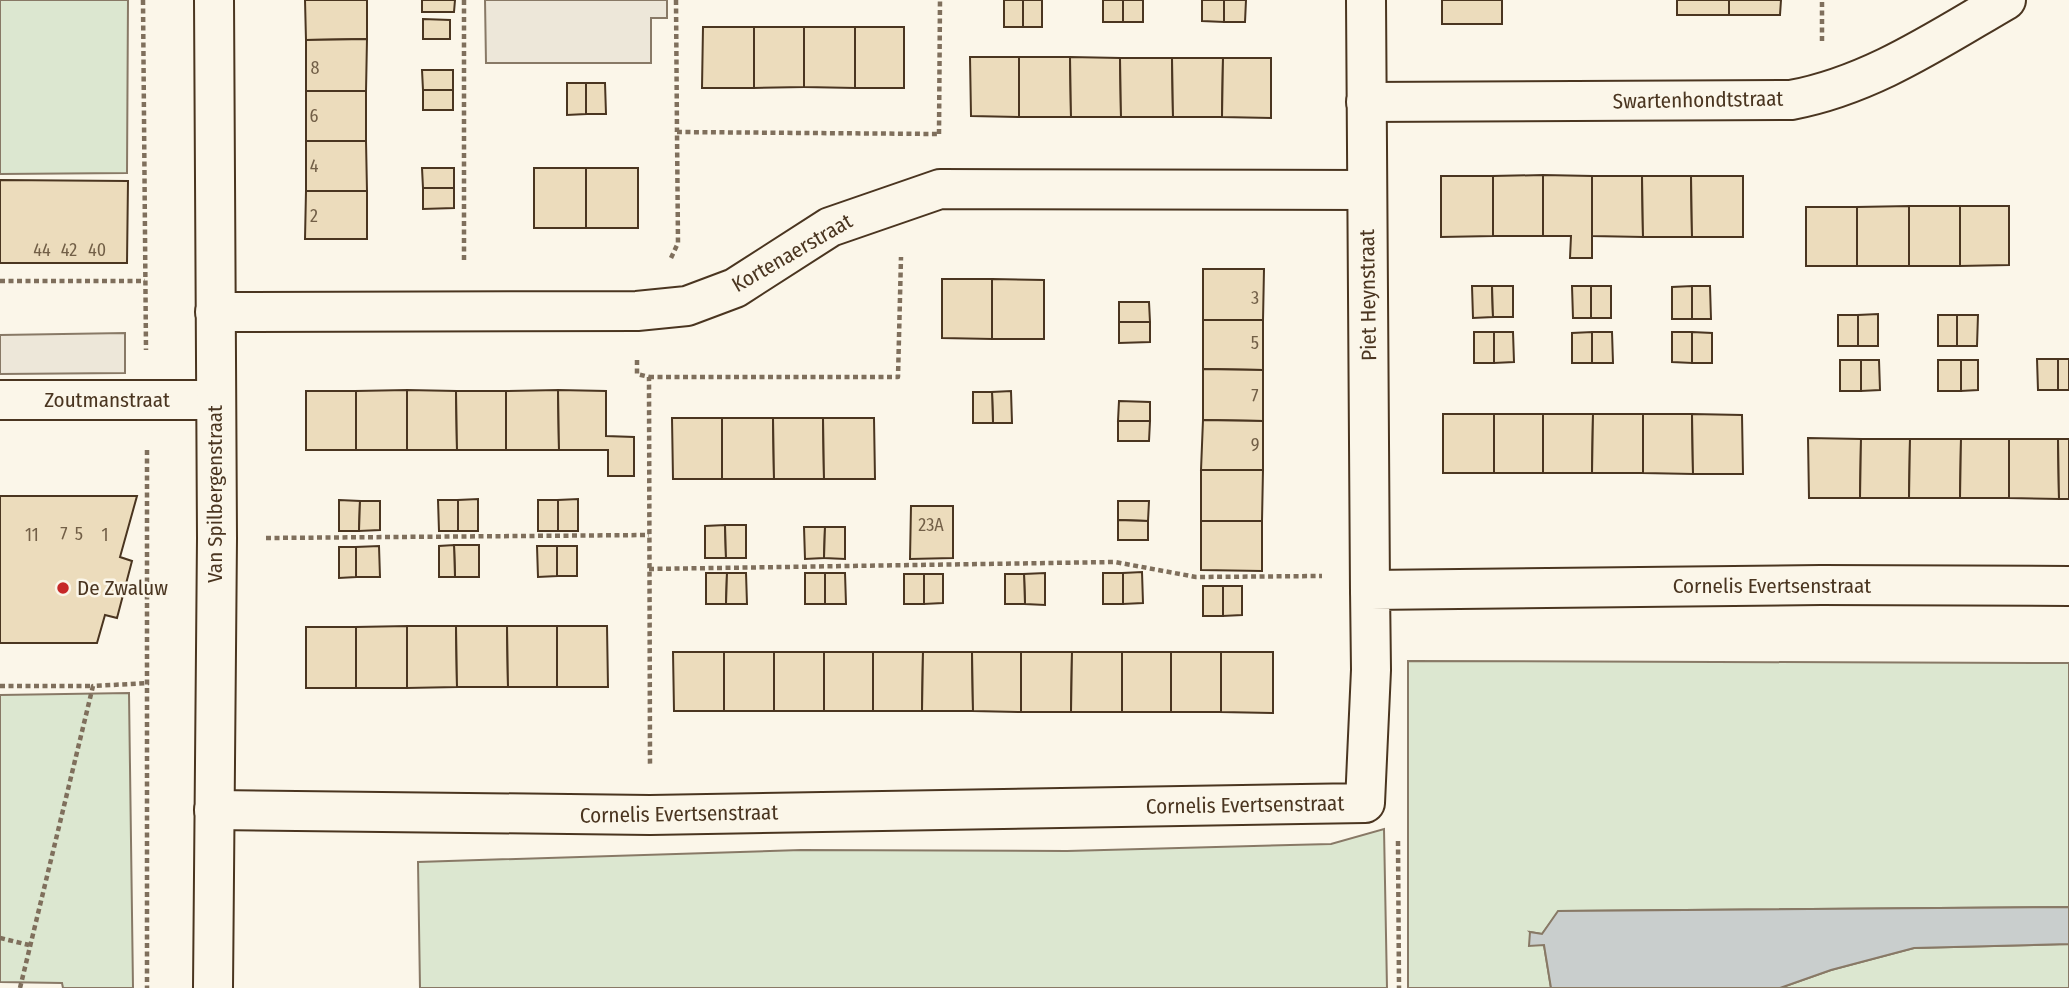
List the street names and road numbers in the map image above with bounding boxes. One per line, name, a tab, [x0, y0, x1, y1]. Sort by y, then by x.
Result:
street label: Swartenhondtstraat	[1612, 86, 1784, 114]
street label: Kortenaerstraat	[727, 208, 857, 298]
street label: Piet Heynstraat	[1354, 229, 1382, 361]
street label: Zoutmanstraat	[44, 387, 170, 413]
street label: Van Spilbergenstraat	[202, 405, 228, 583]
street label: Cornelis Evertsenstraat	[1673, 573, 1871, 599]
street label: Cornelis Evertsenstraat	[1146, 790, 1345, 820]
street label: Cornelis Evertsenstraat	[580, 799, 779, 829]

